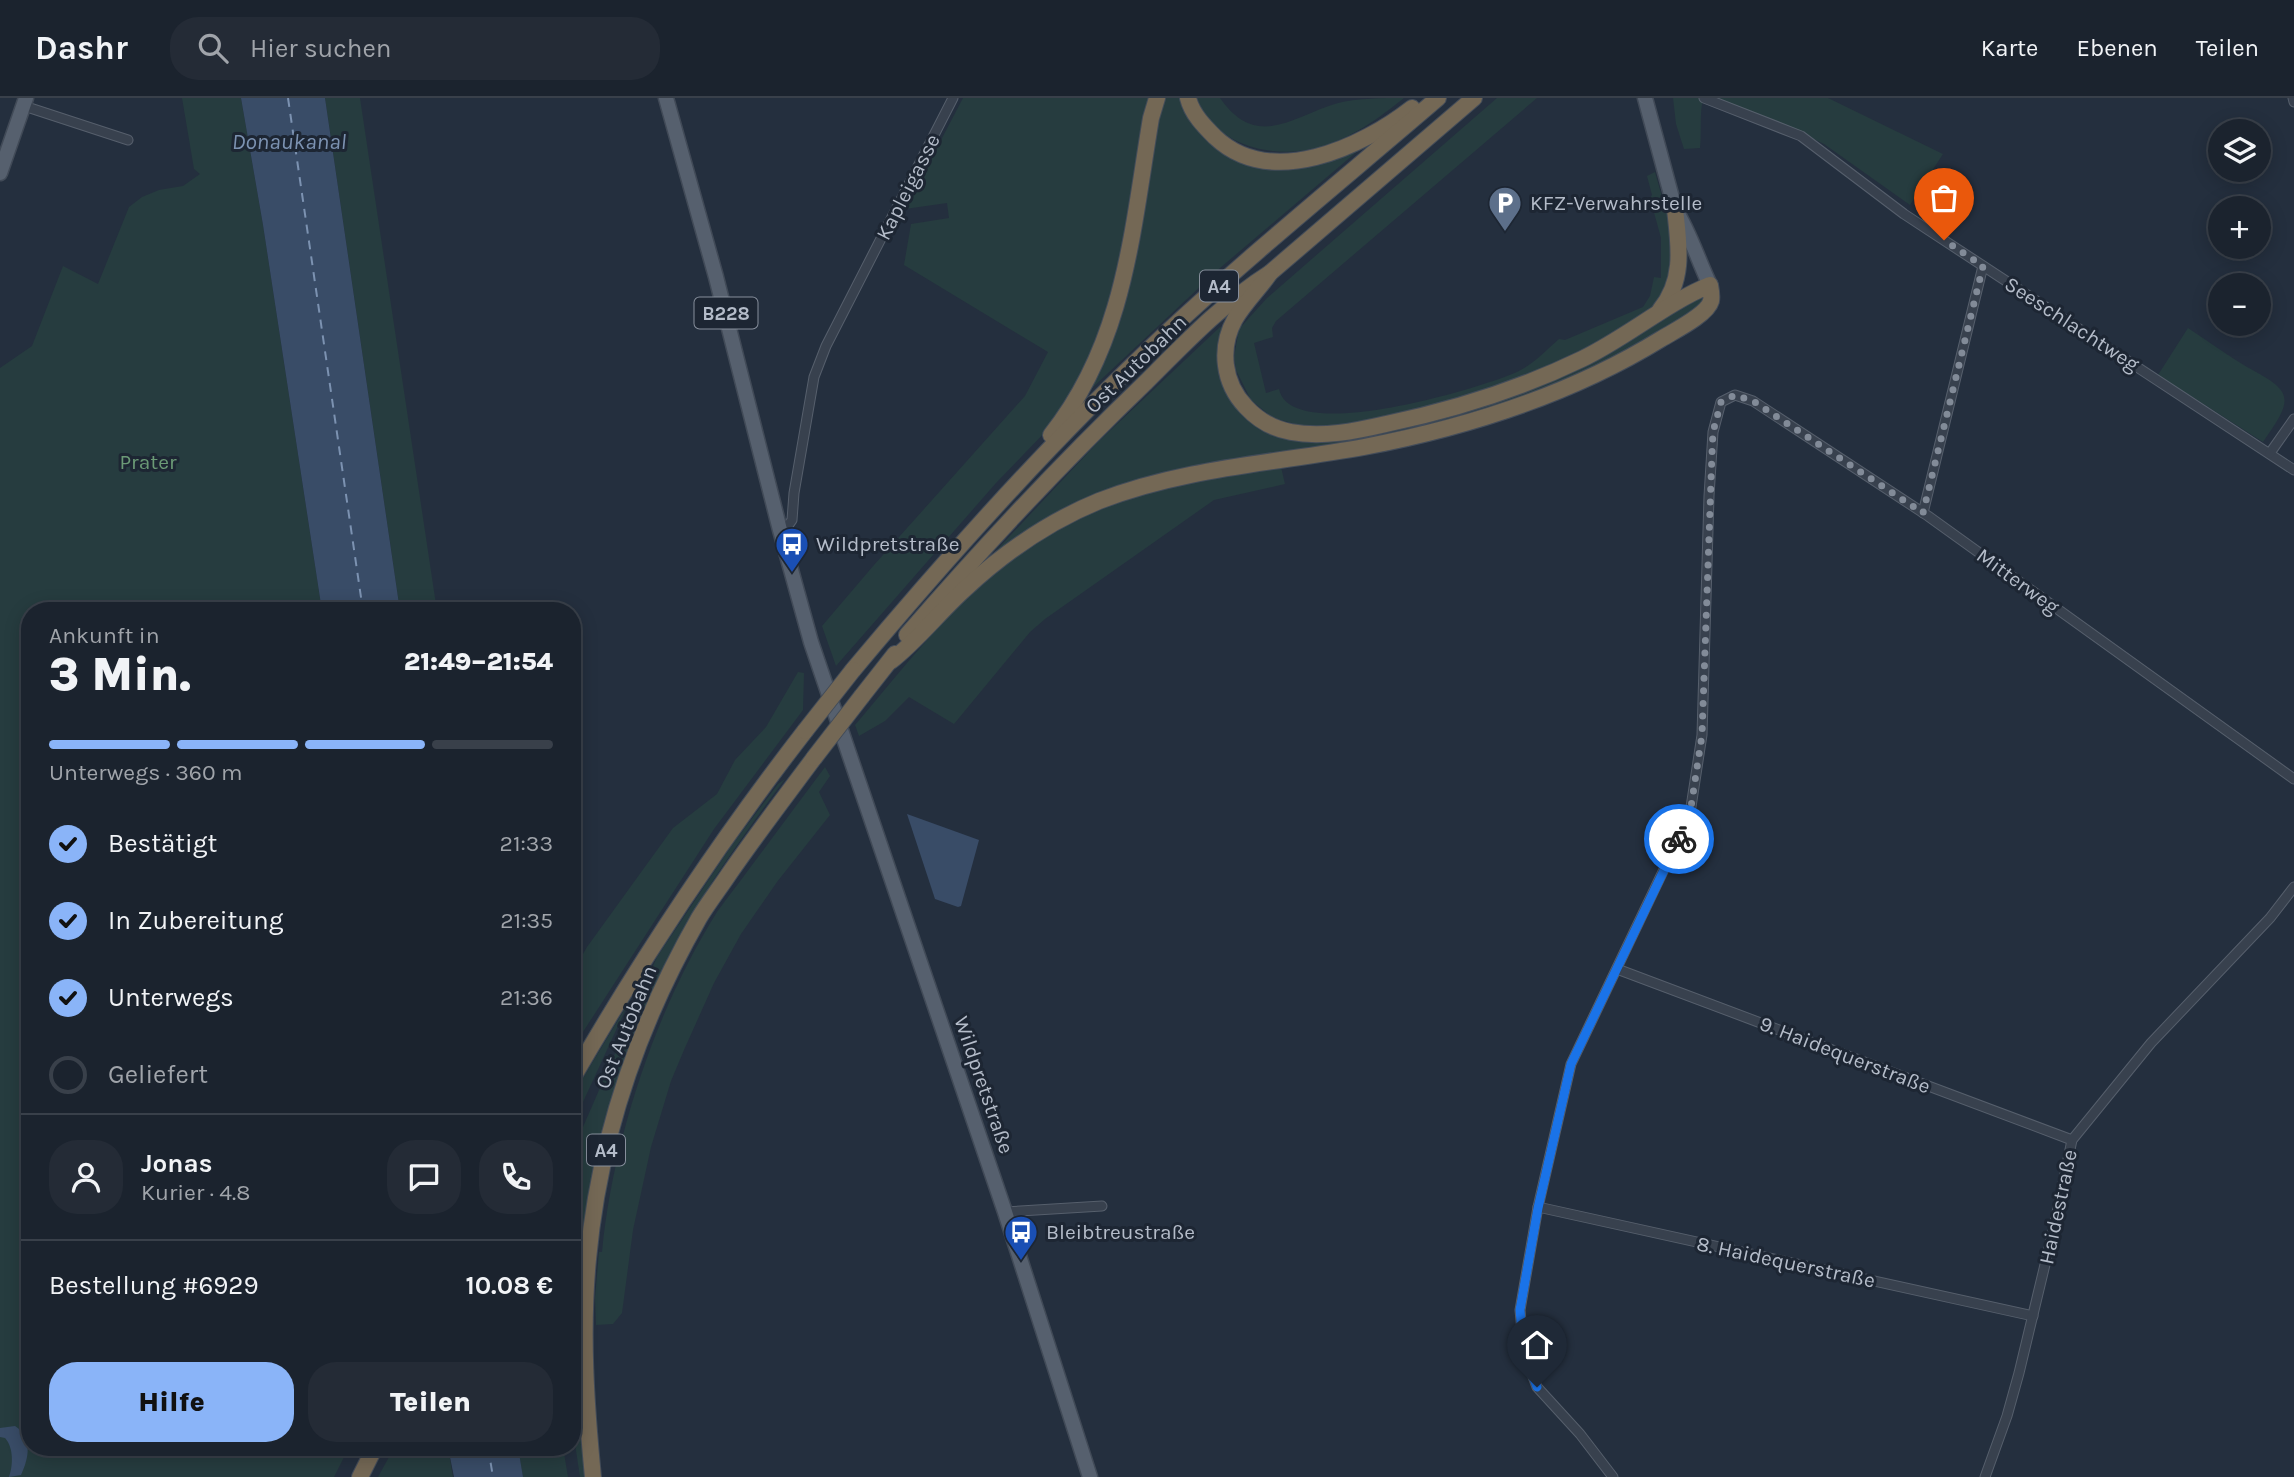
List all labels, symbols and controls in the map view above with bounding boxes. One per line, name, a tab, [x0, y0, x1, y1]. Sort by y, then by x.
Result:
search box	[170, 17, 660, 80]
text: Dashr	[35, 29, 128, 67]
icon: search	[194, 29, 232, 67]
text: Hier suchen	[250, 33, 392, 64]
text: Karte	[1981, 34, 2038, 62]
text: Ebenen	[2076, 34, 2158, 62]
text: Teilen	[2196, 34, 2259, 62]
map controls	[2208, 119, 2271, 336]
button: layers	[2208, 119, 2271, 182]
water label: Donaukanal	[232, 128, 347, 155]
street label: Kapleigasse	[871, 130, 945, 244]
pin	[1914, 168, 1974, 240]
icon: bag	[1925, 179, 1963, 217]
parking icon: KFZ-Verwahrstelle	[1486, 184, 1524, 233]
place label: KFZ-Verwahrstelle	[1530, 191, 1702, 215]
button: +	[2208, 196, 2271, 259]
road number: A4	[1200, 270, 1238, 302]
street label: Seeschlachtweg	[2000, 272, 2144, 376]
button: −	[2208, 273, 2271, 336]
road number: B228	[694, 298, 758, 328]
street label: Ost Autobahn	[1081, 310, 1191, 418]
park label: Prater	[119, 450, 177, 474]
bus stop icon: Wildpretstraße	[773, 525, 811, 574]
place label: Wildpretstraße	[816, 532, 960, 556]
street label: Mitterweg	[1972, 543, 2064, 619]
text: Ankunft in	[49, 622, 160, 649]
text: 21:49–21:54	[404, 646, 553, 677]
text: 3 Min.	[49, 648, 191, 702]
text: Unterwegs · 360 m	[49, 759, 243, 786]
courier	[1644, 804, 1714, 874]
icon: bike	[1660, 820, 1698, 858]
icon: check	[49, 825, 87, 863]
text: Bestätigt	[108, 828, 217, 859]
text: 21:33	[500, 830, 553, 857]
icon: check	[49, 902, 87, 940]
text: In Zubereitung	[108, 905, 283, 936]
text: 21:35	[500, 907, 553, 934]
street label: Ost Autobahn	[590, 962, 662, 1092]
icon: check	[49, 979, 87, 1017]
text: Unterwegs	[108, 982, 234, 1013]
text: 21:36	[500, 984, 553, 1011]
street label: 9. Haidequerstraße	[1756, 1011, 1934, 1099]
street label: Wildpretstraße	[949, 1013, 1019, 1157]
text: Geliefert	[108, 1059, 208, 1090]
road number: A4	[587, 1134, 625, 1166]
button: person	[49, 1140, 123, 1214]
button: chat	[387, 1140, 461, 1214]
button: phone	[479, 1140, 553, 1214]
street label: Haidestraße	[2034, 1147, 2082, 1267]
text: Jonas	[141, 1148, 212, 1179]
text: Kurier · 4.8	[141, 1179, 250, 1206]
bus stop icon: Bleibtreustraße	[1002, 1213, 1040, 1262]
place label: Bleibtreustraße	[1046, 1220, 1195, 1244]
street label: 8. Haidequerstraße	[1695, 1231, 1877, 1293]
text: Bestellung #6929	[49, 1270, 259, 1301]
text: 10.08 €	[465, 1270, 553, 1301]
pin	[1507, 1315, 1567, 1387]
icon: home	[1518, 1326, 1556, 1364]
button: Hilfe	[49, 1362, 294, 1442]
button: Teilen	[308, 1362, 553, 1442]

